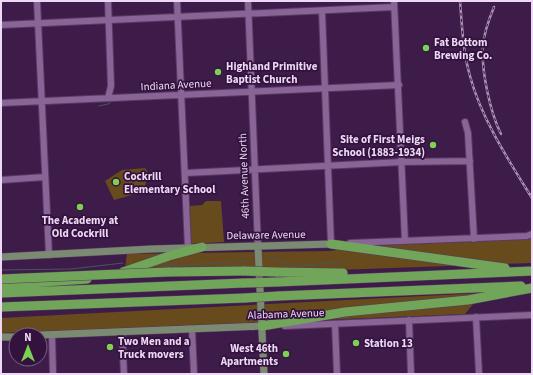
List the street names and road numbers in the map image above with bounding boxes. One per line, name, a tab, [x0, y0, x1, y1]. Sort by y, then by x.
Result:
street label: Indiana Avenue	[140, 76, 212, 94]
street label: 46th Avenue North	[235, 133, 253, 219]
street label: Delaware Avenue	[226, 227, 306, 243]
street label: Alabama Avenue	[247, 305, 325, 323]

